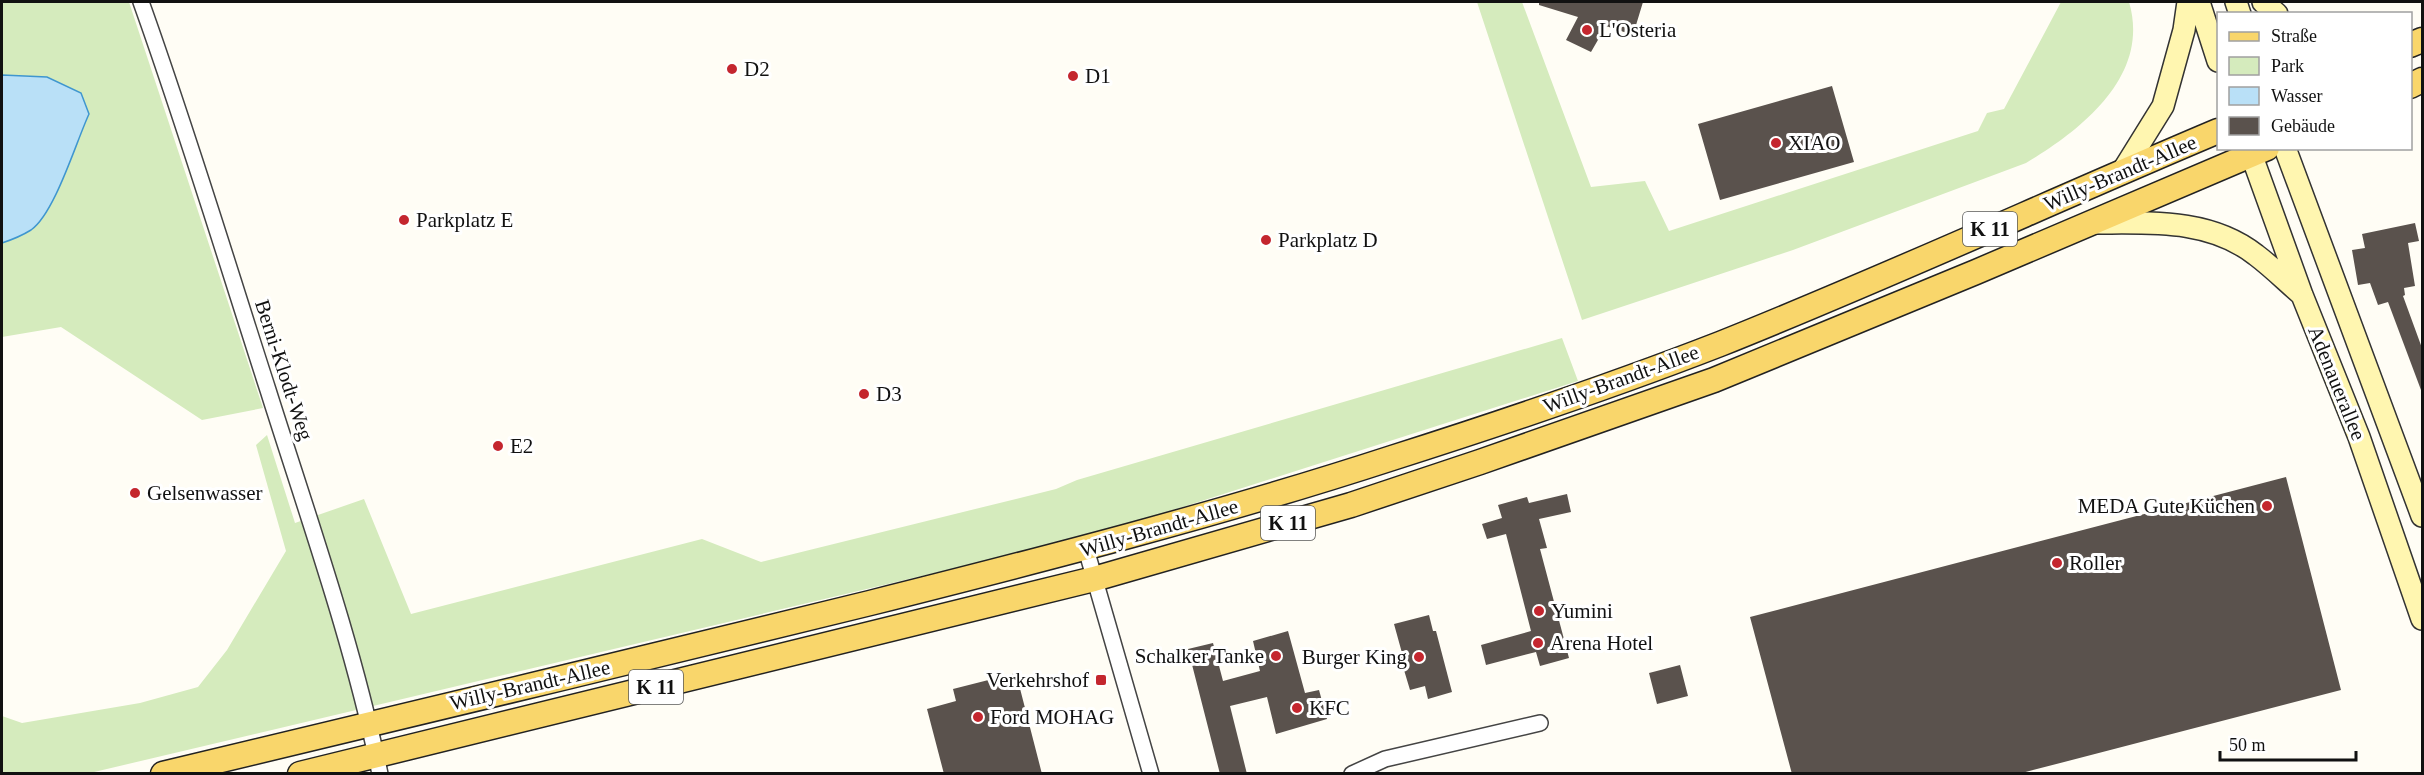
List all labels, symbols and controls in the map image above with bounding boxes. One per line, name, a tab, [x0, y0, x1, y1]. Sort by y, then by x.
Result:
legend	[2217, 12, 2412, 150]
place label: L'Osteria	[1599, 18, 1677, 42]
marker: L'Osteria	[1580, 23, 1594, 37]
text: Straße	[2271, 26, 2317, 46]
text: Park	[2271, 56, 2304, 76]
place label: D2	[744, 57, 770, 81]
marker: D2	[725, 62, 739, 76]
place label: D1	[1085, 64, 1111, 88]
marker: D1	[1066, 69, 1080, 83]
text: Wasser	[2271, 86, 2323, 106]
text: Gebäude	[2271, 116, 2335, 136]
street label: Willy-Brandt-Allee	[2040, 130, 2200, 216]
place label: XIAO	[1788, 131, 1841, 155]
marker: XIAO	[1769, 136, 1783, 150]
place label: Parkplatz E	[416, 208, 513, 232]
road number: K 11	[1963, 212, 2017, 246]
marker: Parkplatz E	[397, 213, 411, 227]
place label: Parkplatz D	[1278, 228, 1378, 252]
marker: Parkplatz D	[1259, 233, 1273, 247]
street label: Berni-Klodt-Weg	[250, 297, 318, 444]
street label: Adenauerallee	[2303, 322, 2371, 444]
street label: Willy-Brandt-Allee	[1540, 340, 1702, 418]
place label: D3	[876, 382, 902, 406]
marker: D3	[857, 387, 871, 401]
place label: E2	[510, 434, 533, 458]
marker: E2	[491, 439, 505, 453]
place label: Gelsenwasser	[147, 481, 262, 505]
marker: Gelsenwasser	[128, 486, 142, 500]
street label: Willy-Brandt-Allee	[1077, 494, 1241, 562]
place label: MEDA Gute Küchen	[2078, 494, 2255, 518]
marker: MEDA Gute Küchen	[2260, 499, 2274, 513]
road number: K 11	[1261, 506, 1315, 540]
place label: Roller	[2069, 551, 2122, 575]
marker: Roller	[2050, 556, 2064, 570]
place label: Yumini	[1551, 599, 1613, 623]
marker: Yumini	[1532, 604, 1546, 618]
place label: Arena Hotel	[1550, 631, 1653, 655]
marker: Arena Hotel	[1531, 636, 1545, 650]
place label: Schalker Tanke	[1135, 644, 1264, 668]
place label: Burger King	[1302, 645, 1407, 669]
marker: Schalker Tanke	[1269, 649, 1283, 663]
marker: Burger King	[1412, 650, 1426, 664]
street label: Willy-Brandt-Allee	[448, 655, 612, 715]
place label: Verkehrshof	[986, 668, 1089, 692]
road number: K 11	[629, 670, 683, 704]
marker: Verkehrshof	[1094, 673, 1108, 687]
place label: KFC	[1309, 696, 1350, 720]
marker: KFC	[1290, 701, 1304, 715]
place label: Ford MOHAG	[990, 705, 1114, 729]
marker: Ford MOHAG	[971, 710, 985, 724]
scale bar	[2220, 724, 2356, 762]
text: 50 m	[2229, 735, 2266, 755]

